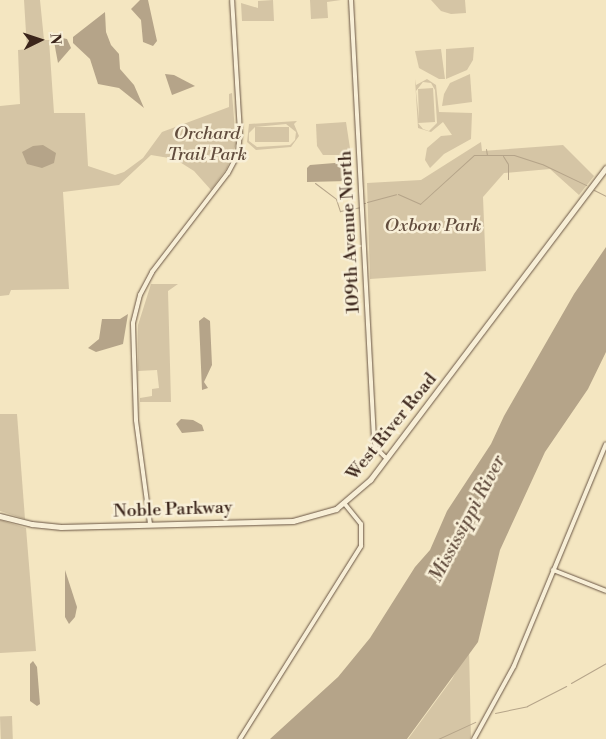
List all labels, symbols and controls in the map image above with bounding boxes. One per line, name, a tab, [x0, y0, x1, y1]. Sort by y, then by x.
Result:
north arrow	[15, 15, 65, 65]
text: N	[46, 33, 64, 45]
park label: Orchard Trail Park	[167, 124, 247, 166]
street label: 109th Avenue North	[335, 150, 365, 314]
park label: Oxbow Park	[385, 215, 481, 237]
street label: West River Road	[342, 369, 442, 485]
water label: Mississippi River	[425, 452, 511, 586]
street label: Noble Parkway	[113, 497, 233, 523]

